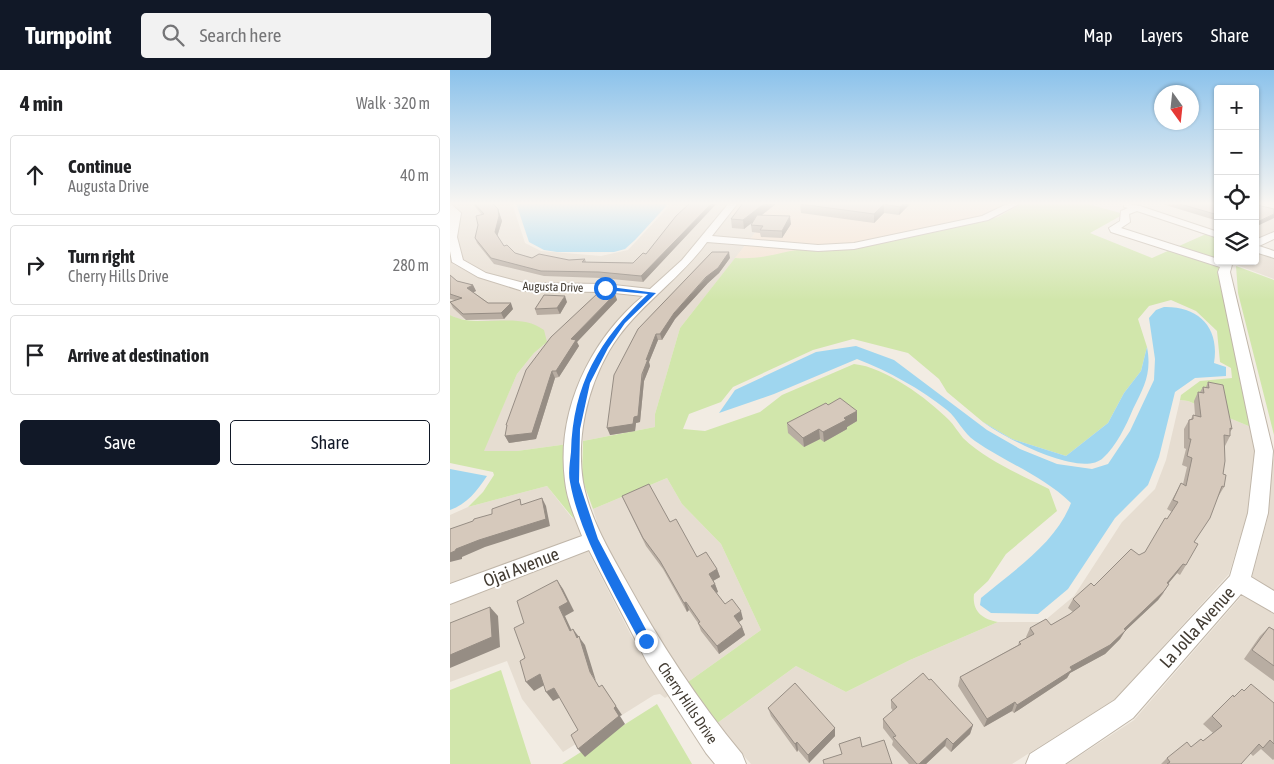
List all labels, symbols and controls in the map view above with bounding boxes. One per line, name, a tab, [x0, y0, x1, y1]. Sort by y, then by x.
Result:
search box	[141, 13, 491, 58]
icon: search	[159, 21, 187, 49]
text: Turnpoint	[25, 22, 111, 49]
text: Search here	[199, 24, 281, 46]
text: Map	[1083, 25, 1112, 46]
text: Layers	[1140, 25, 1183, 46]
text: Share	[1211, 25, 1249, 46]
north arrow	[1154, 85, 1199, 130]
map controls	[1214, 85, 1259, 265]
button: +	[1214, 85, 1259, 130]
text: 4 min	[20, 91, 63, 115]
text: Walk · 320 m	[356, 94, 430, 112]
button: −	[1214, 130, 1259, 175]
text: Continue	[68, 155, 132, 177]
icon: ahead	[21, 161, 49, 189]
text: 40 m	[400, 166, 429, 184]
button: locate	[1214, 175, 1259, 220]
text: Augusta Drive	[68, 177, 149, 195]
button: layers	[1214, 220, 1259, 265]
text: Turn right	[68, 245, 135, 267]
icon: right	[21, 251, 49, 279]
text: 280 m	[393, 256, 429, 274]
text: Cherry Hills Drive	[68, 267, 169, 285]
route start	[594, 277, 617, 300]
street label: Augusta Drive	[522, 279, 584, 295]
icon: arrive	[21, 341, 49, 369]
text: Arrive at destination	[68, 344, 209, 366]
button: Save	[20, 420, 220, 465]
button: Share	[230, 420, 430, 465]
street label: Ojai Avenue	[480, 543, 562, 591]
street label: La Jolla Avenue	[1155, 582, 1239, 672]
route end	[635, 630, 658, 653]
street label: Cherry Hills Drive	[655, 659, 722, 747]

